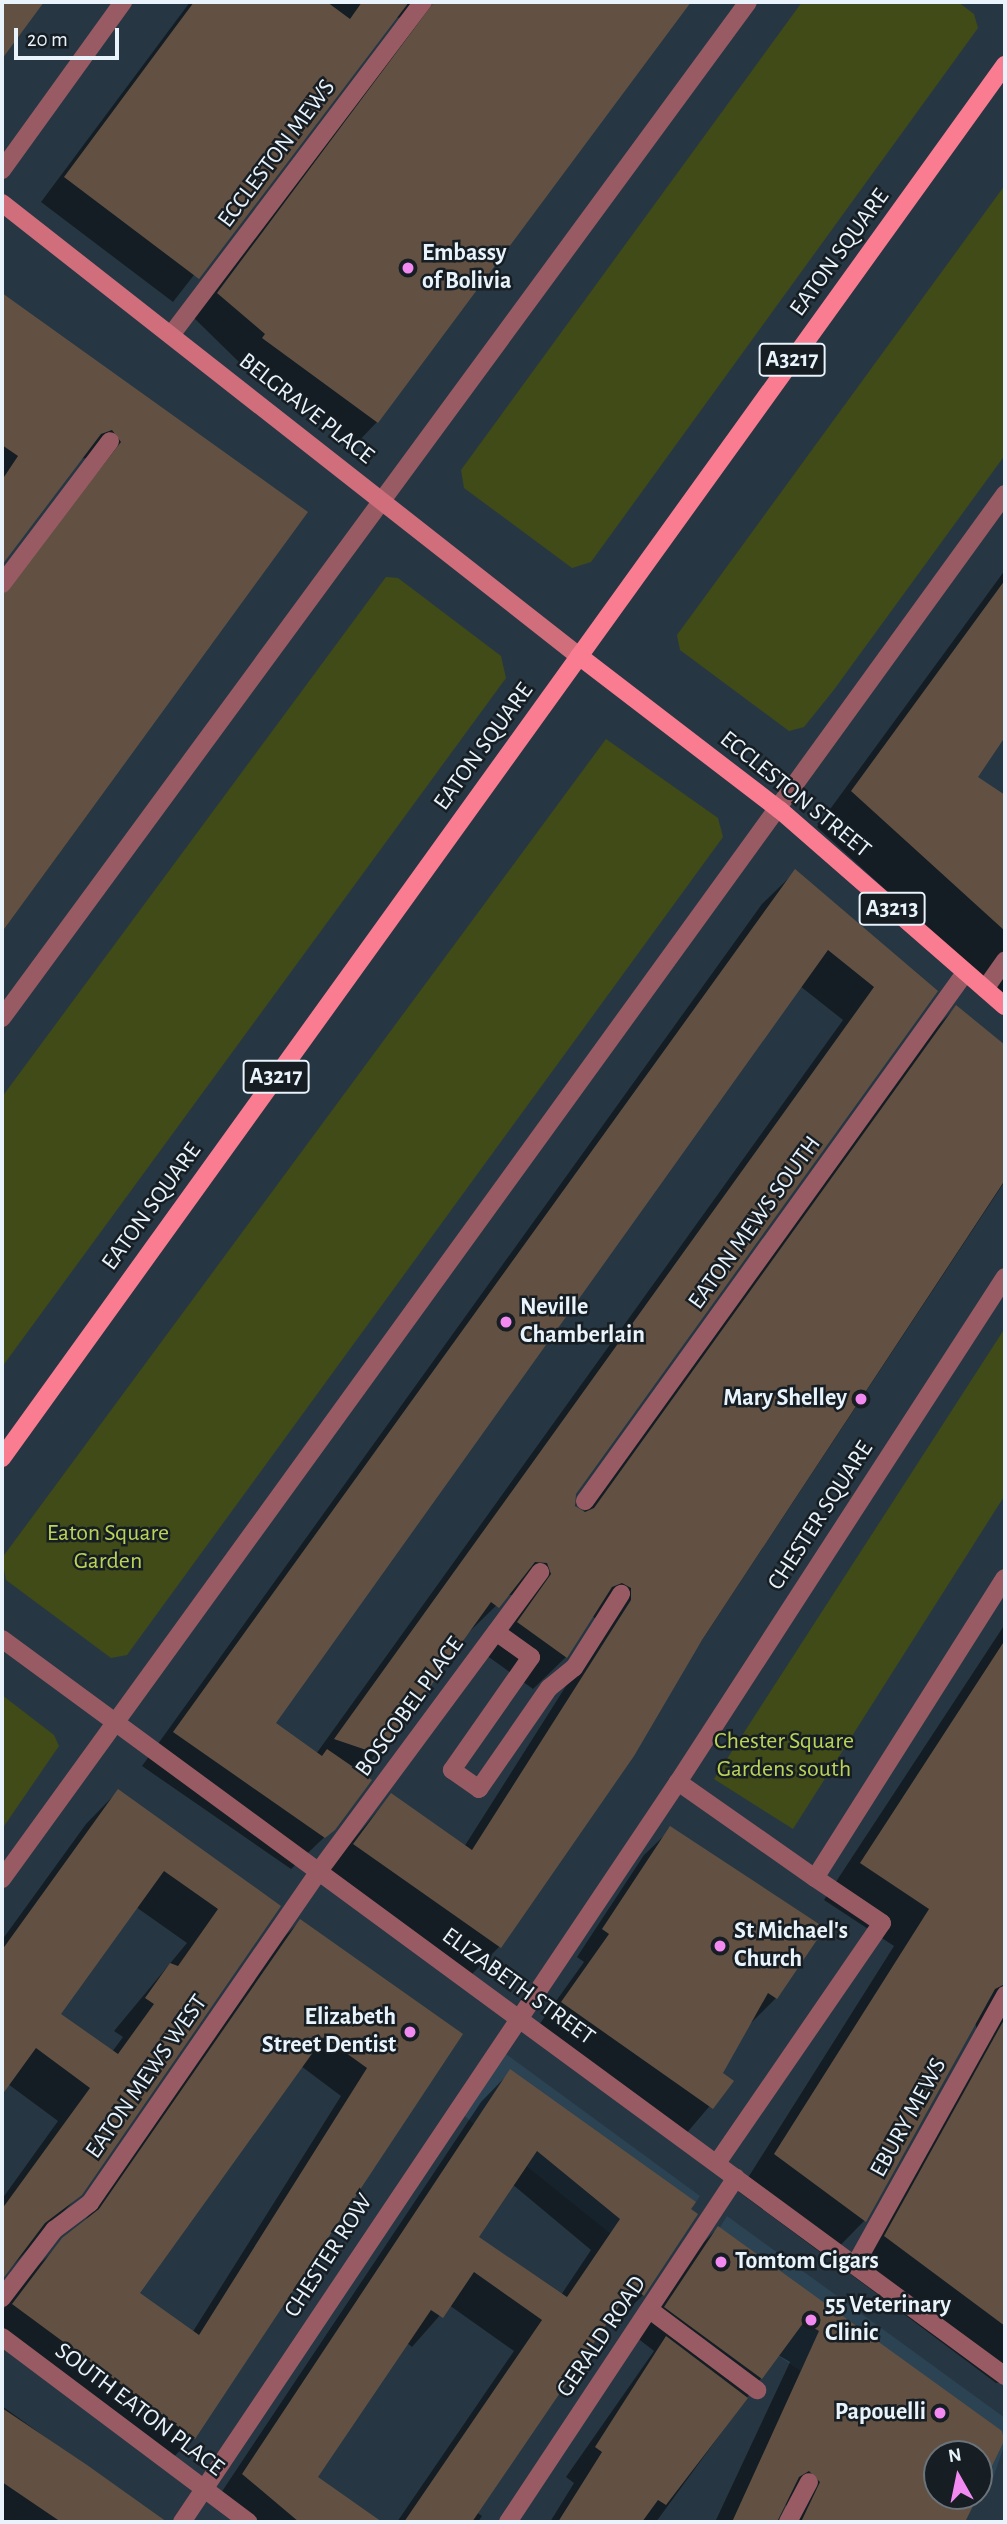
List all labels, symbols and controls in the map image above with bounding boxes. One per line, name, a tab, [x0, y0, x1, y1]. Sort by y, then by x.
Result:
scale bar	[18, 14, 122, 58]
text: 20 m	[27, 29, 68, 50]
street label: ECCLESTON MEWS	[212, 74, 342, 234]
street label: EATON SQUARE	[784, 184, 896, 322]
place label: Embassy of Bolivia	[422, 240, 512, 296]
marker: Embassy of Bolivia	[400, 260, 416, 276]
road number: A3217	[757, 340, 827, 380]
street label: BELGRAVE PLACE	[233, 347, 379, 471]
street label: EATON SQUARE	[428, 678, 540, 816]
street label: ECCLESTON STREET	[714, 725, 876, 865]
road number: A3213	[857, 890, 927, 928]
road number: A3217	[241, 1058, 311, 1096]
street label: EATON MEWS SOUTH	[682, 1131, 828, 1315]
street label: EATON SQUARE	[96, 1138, 208, 1276]
place label: Neville Chamberlain	[520, 1294, 645, 1350]
marker: Neville Chamberlain	[498, 1314, 514, 1330]
place label: Mary Shelley	[723, 1385, 847, 1413]
marker: Mary Shelley	[853, 1391, 869, 1407]
street label: CHESTER SQUARE	[762, 1436, 880, 1596]
park label: Eaton Square Garden	[47, 1520, 169, 1576]
street label: BOSCOBEL PLACE	[350, 1632, 470, 1782]
park label: Chester Square Gardens south	[714, 1728, 854, 1784]
place label: St Michael's Church	[734, 1918, 848, 1974]
street label: ELIZABETH STREET	[436, 1922, 600, 2052]
marker: St Michael's Church	[712, 1938, 728, 1954]
street label: EATON MEWS WEST	[80, 1990, 214, 2164]
place label: Elizabeth Street Dentist	[262, 2004, 396, 2060]
marker: Elizabeth Street Dentist	[402, 2024, 418, 2040]
street label: EBURY MEWS	[864, 2053, 954, 2183]
street label: CHESTER ROW	[278, 2189, 380, 2323]
place label: Tomtom Cigars	[735, 2248, 879, 2276]
marker: Tomtom Cigars	[713, 2254, 729, 2270]
street label: GERALD ROAD	[551, 2271, 653, 2403]
place label: 55 Veterinary Clinic	[825, 2292, 951, 2348]
marker: 55 Veterinary Clinic	[803, 2312, 819, 2328]
street label: SOUTH EATON PLACE	[49, 2337, 229, 2483]
place label: Papouelli	[835, 2399, 926, 2427]
marker: Papouelli	[932, 2405, 948, 2421]
north arrow	[923, 2440, 993, 2510]
text: N	[947, 2445, 963, 2466]

